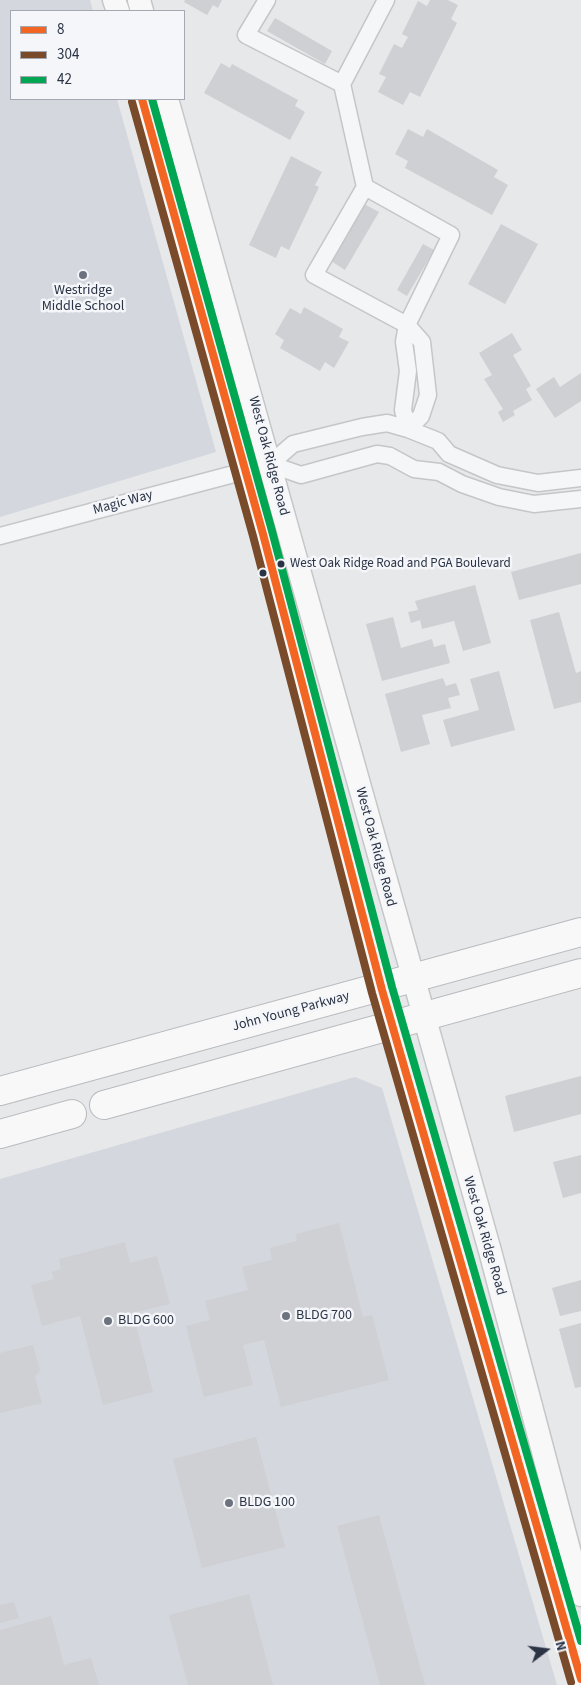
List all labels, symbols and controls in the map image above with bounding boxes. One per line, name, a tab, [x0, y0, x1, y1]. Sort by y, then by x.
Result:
legend	[10, 10, 185, 100]
text: 8	[57, 19, 64, 40]
text: 304	[57, 44, 79, 65]
text: 42	[57, 69, 72, 90]
marker: Westridge Middle School	[77, 269, 89, 281]
place label: Westridge Middle School	[42, 283, 124, 316]
street label: West Oak Ridge Road	[244, 394, 292, 518]
street label: Magic Way	[91, 487, 155, 519]
place label: West Oak Ridge Road and PGA Boulevard	[290, 556, 511, 572]
marker: West Oak Ridge Road and PGA Boulevard	[276, 559, 286, 569]
unlabelled marker	[258, 568, 268, 578]
street label: West Oak Ridge Road	[351, 785, 399, 909]
street label: John Young Parkway	[230, 988, 352, 1036]
street label: West Oak Ridge Road	[459, 1175, 509, 1297]
place label: BLDG 700	[296, 1308, 352, 1324]
marker: BLDG 700	[280, 1310, 292, 1322]
place label: BLDG 600	[118, 1313, 174, 1329]
marker: BLDG 600	[102, 1315, 114, 1327]
place label: BLDG 100	[239, 1495, 295, 1511]
marker: BLDG 100	[223, 1497, 235, 1509]
north arrow	[521, 1625, 571, 1675]
text: N	[550, 1639, 571, 1653]

